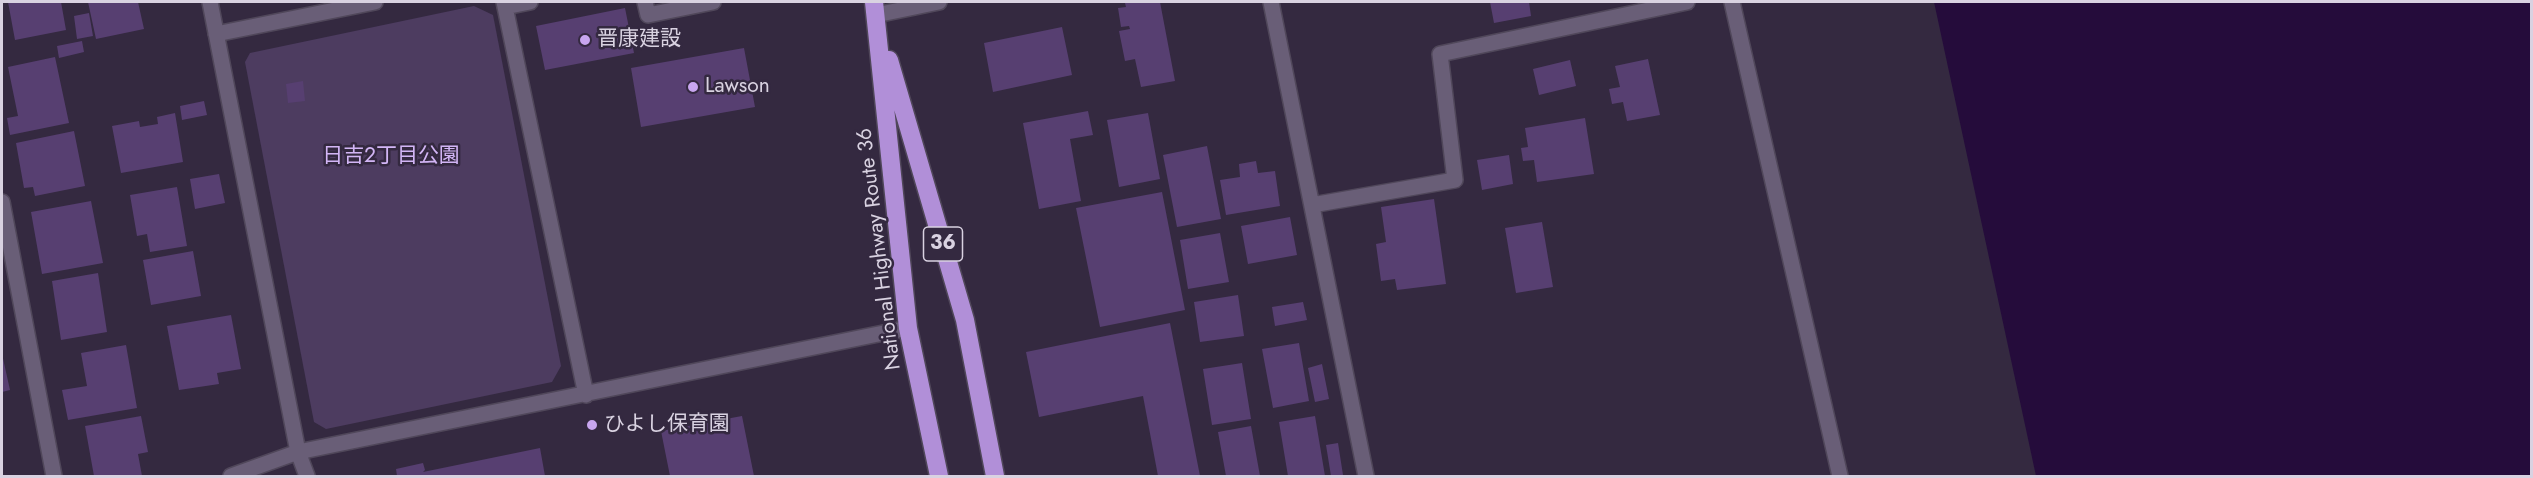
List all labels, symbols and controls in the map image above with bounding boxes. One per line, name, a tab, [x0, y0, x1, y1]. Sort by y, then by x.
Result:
place label: 晋康建設	[597, 27, 681, 53]
marker: 晋康建設	[578, 33, 592, 47]
place label: Lawson	[705, 74, 770, 100]
marker: Lawson	[686, 80, 700, 94]
street label: National Highway Route 36	[853, 126, 907, 372]
park label: 日吉2丁目公園	[322, 144, 460, 170]
road number: 36	[924, 227, 962, 261]
place label: ひよし保育園	[604, 412, 730, 438]
marker: ひよし保育園	[585, 418, 599, 432]

